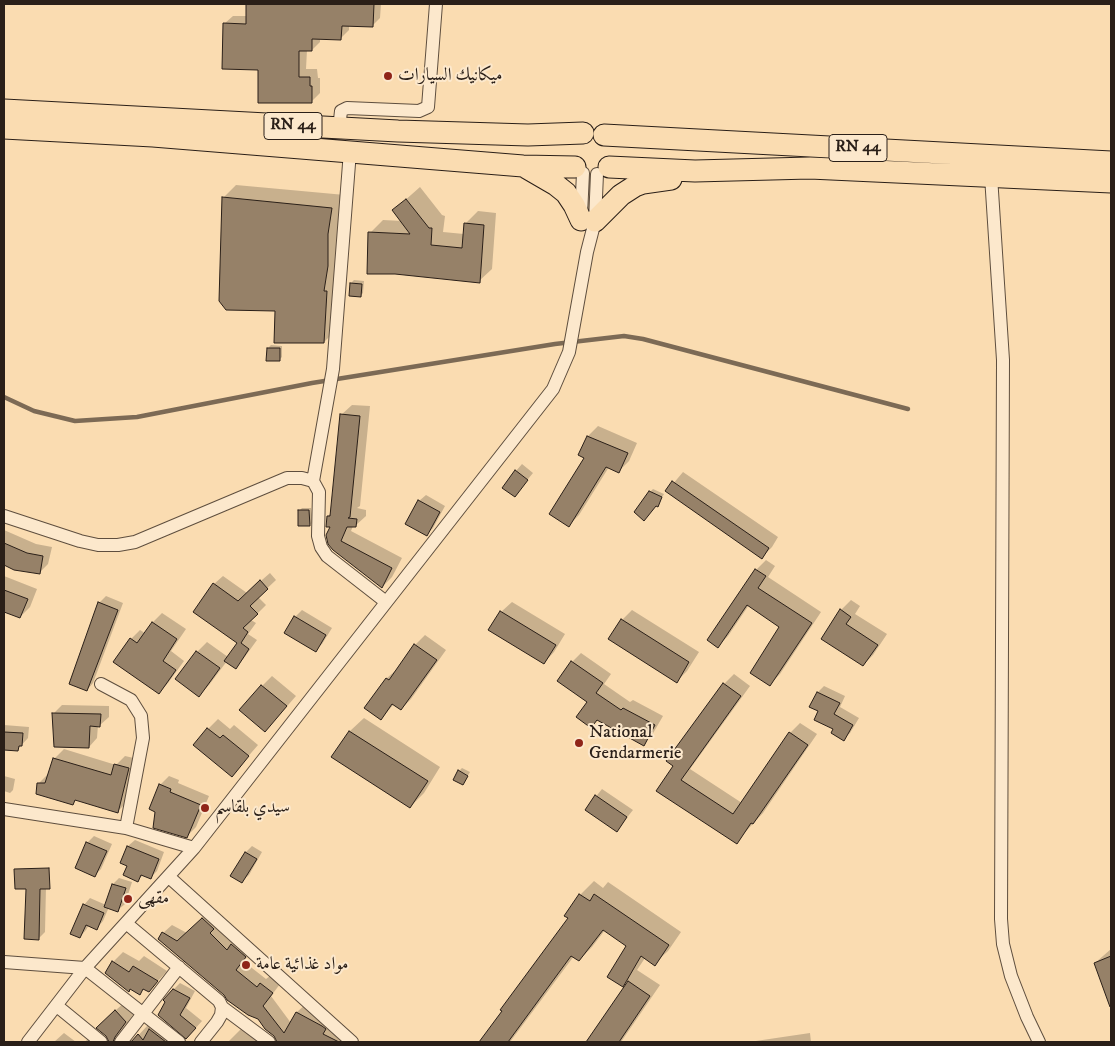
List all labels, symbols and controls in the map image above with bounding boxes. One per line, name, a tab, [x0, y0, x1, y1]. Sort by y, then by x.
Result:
place label: ميكانيك السيارات	[398, 65, 502, 87]
marker: ميكانيك السيارات	[382, 70, 394, 82]
road number: RN 44	[264, 112, 322, 140]
road number: RN 44	[829, 134, 887, 162]
place label: National Gendarmerie	[589, 722, 681, 764]
marker: National Gendarmerie	[573, 737, 585, 749]
place label: سيدي بلقاسم	[215, 797, 290, 819]
marker: سيدي بلقاسم	[199, 802, 211, 814]
place label: مقهى	[138, 888, 169, 910]
marker: مقهى	[122, 893, 134, 905]
place label: مواد غذائية عامة	[256, 954, 349, 976]
marker: مواد غذائية عامة	[240, 959, 252, 971]

